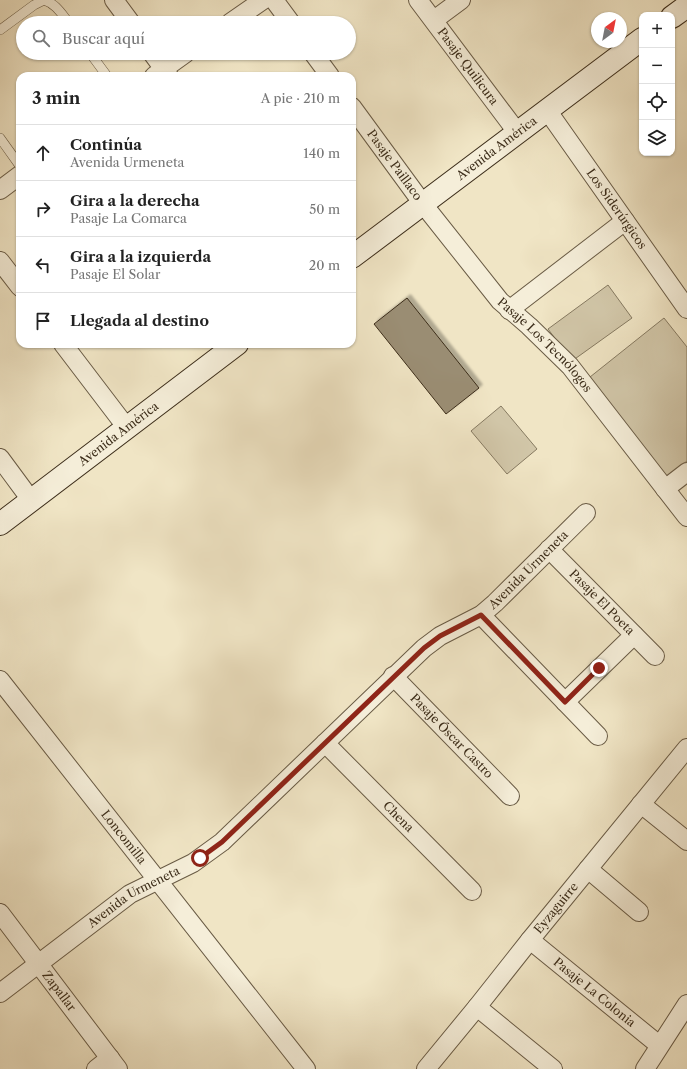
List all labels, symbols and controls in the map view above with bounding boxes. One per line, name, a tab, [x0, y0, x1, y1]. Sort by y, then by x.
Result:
north arrow	[591, 12, 627, 48]
map controls	[639, 12, 675, 156]
button: +	[639, 12, 675, 48]
search box	[16, 16, 356, 60]
street label: Pasaje Quilicura	[434, 25, 502, 108]
icon: search	[30, 27, 52, 49]
text: Buscar aquí	[62, 29, 145, 48]
button: −	[639, 48, 675, 84]
button: locate	[639, 84, 675, 120]
text: 3 min	[32, 88, 81, 108]
text: A pie · 210 m	[261, 90, 340, 106]
street label: Avenida América	[452, 112, 540, 183]
button: layers	[639, 120, 675, 156]
street label: Pasaje Paillaco	[364, 126, 426, 203]
text: Continúa	[70, 135, 142, 154]
icon: ahead	[32, 142, 54, 164]
text: 140 m	[303, 145, 340, 161]
text: Avenida Urmeneta	[70, 154, 184, 170]
street label: Los Siderúrgicos	[584, 166, 650, 252]
text: Gira a la derecha	[70, 191, 200, 210]
icon: right	[32, 198, 54, 220]
text: 50 m	[309, 201, 340, 217]
text: Pasaje La Comarca	[70, 210, 187, 226]
text: Gira a la izquierda	[70, 247, 211, 266]
icon: left	[32, 254, 54, 276]
text: 20 m	[309, 257, 340, 273]
text: Pasaje El Solar	[70, 266, 160, 282]
street label: Pasaje Los Tecnólogos	[495, 294, 596, 395]
icon: arrive	[32, 310, 54, 332]
text: Llegada al destino	[70, 311, 209, 330]
street label: Avenida América	[75, 398, 162, 469]
street label: Avenida Urmeneta	[485, 527, 571, 613]
street label: Pasaje El Poeta	[566, 566, 638, 638]
route end	[590, 659, 608, 677]
street label: Pasaje Óscar Castro	[407, 690, 497, 781]
street label: Chena	[380, 798, 418, 835]
street label: Loncomilla	[98, 807, 150, 867]
route start	[191, 849, 209, 867]
street label: Avenida Urmeneta	[84, 862, 183, 931]
street label: Eyzaguirre	[530, 879, 581, 936]
street label: Pasaje La Colonia	[551, 954, 639, 1030]
street label: Zapallar	[39, 968, 80, 1014]

